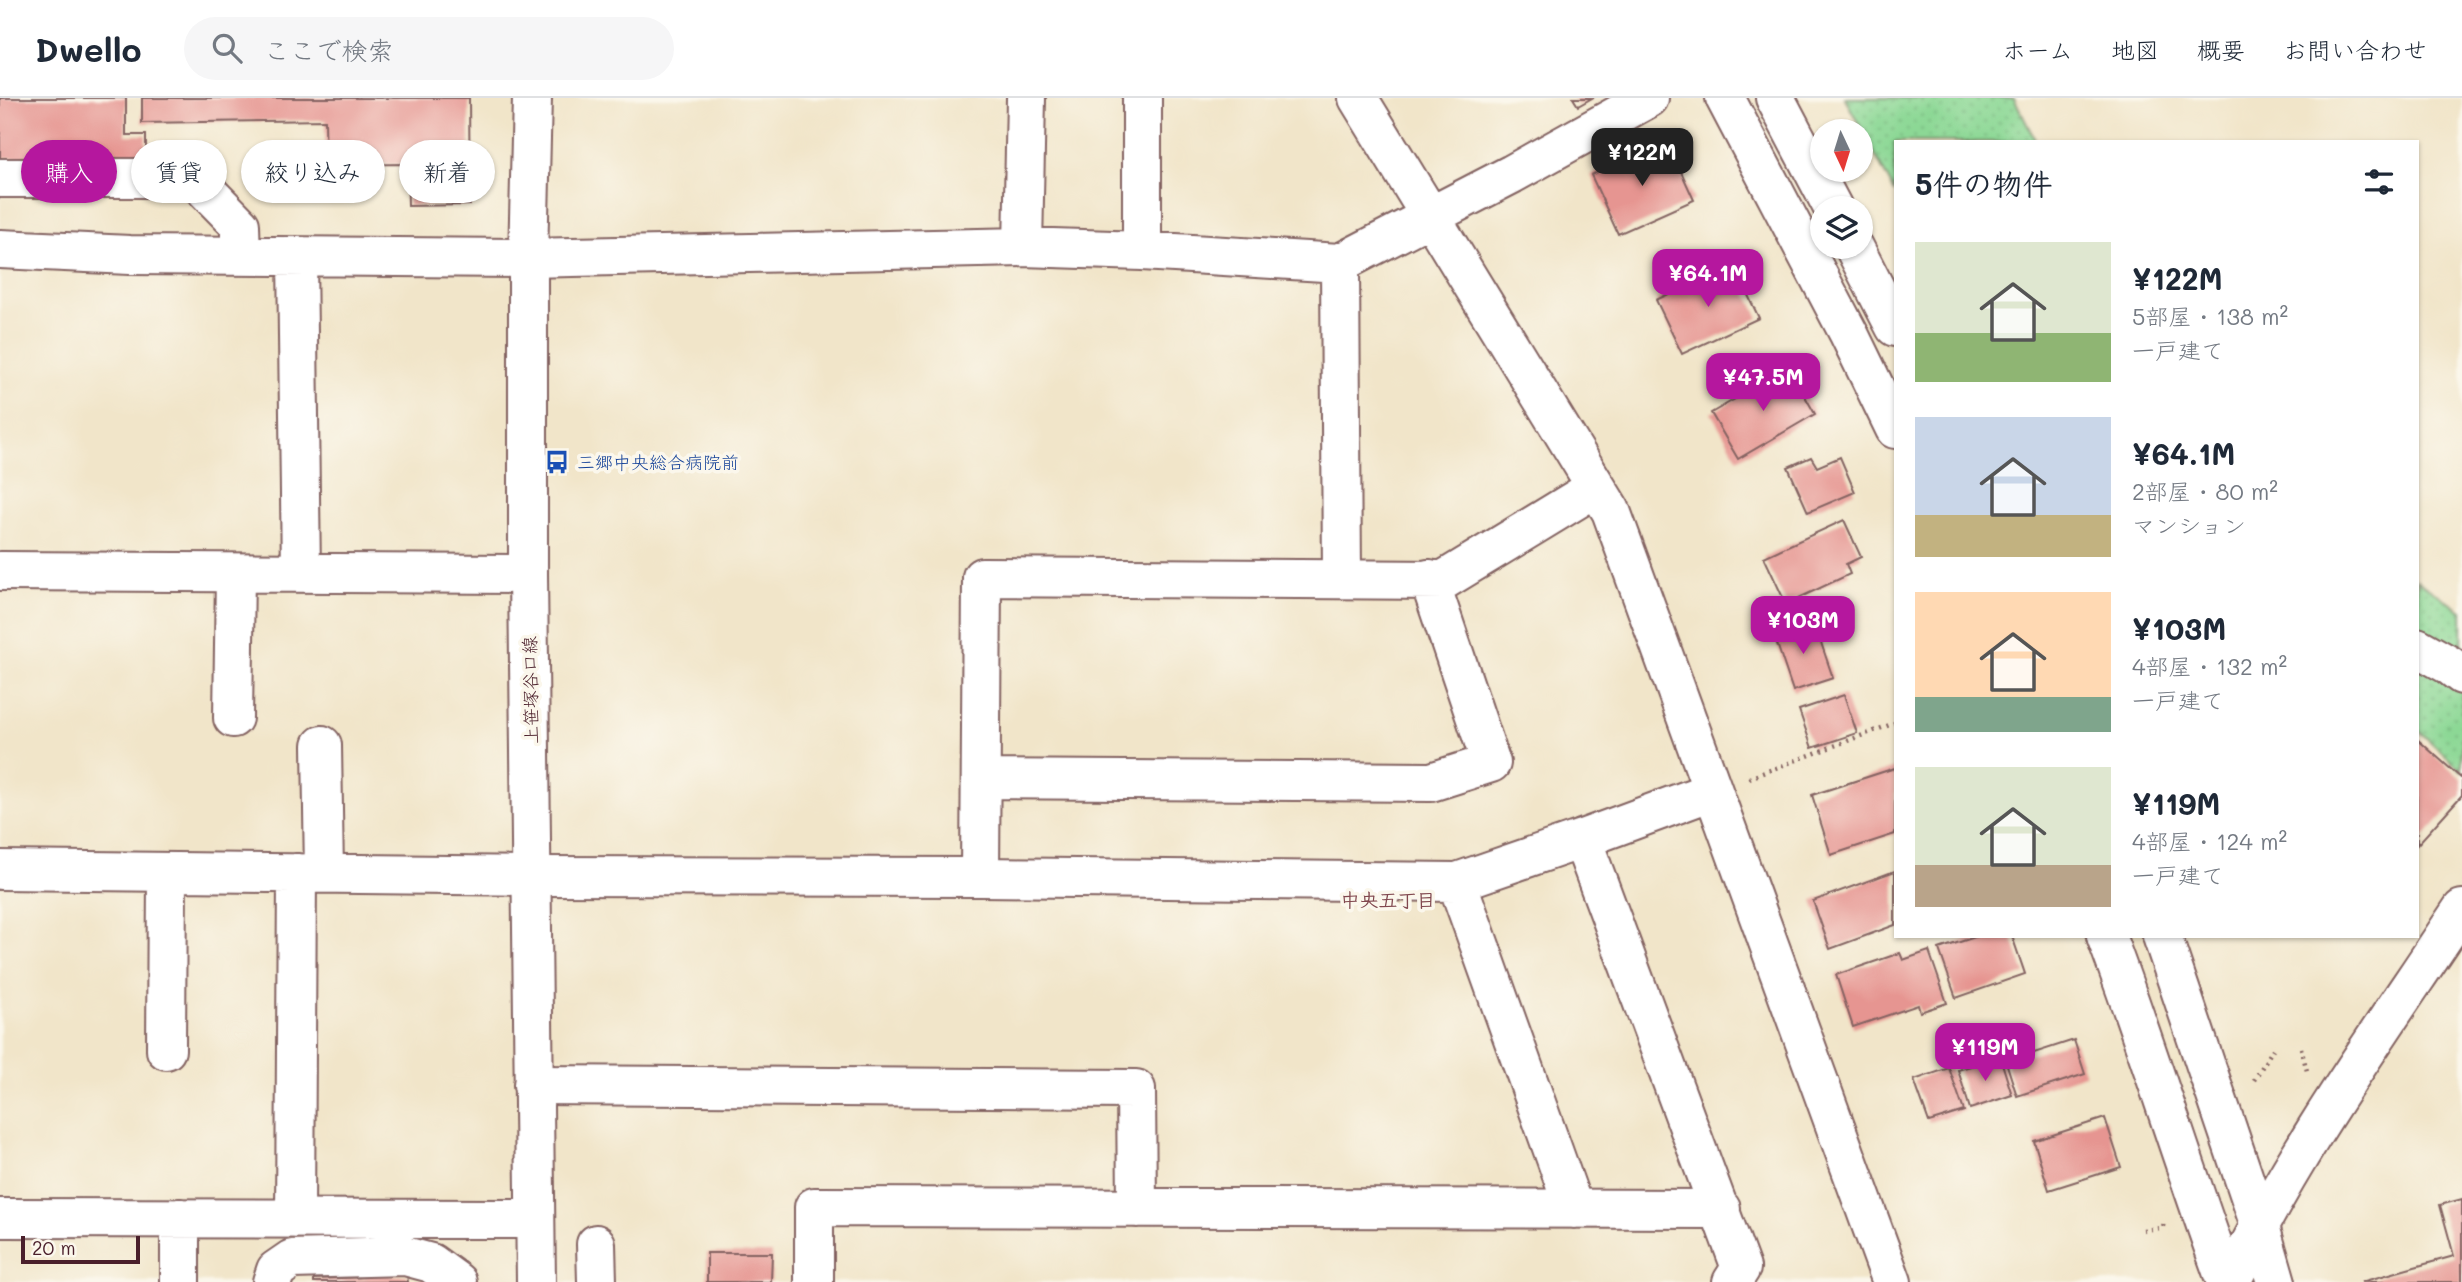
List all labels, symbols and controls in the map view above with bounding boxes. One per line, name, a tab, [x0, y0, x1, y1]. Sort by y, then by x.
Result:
search box	[184, 17, 674, 80]
text: Dwello	[35, 27, 142, 70]
icon: search	[208, 29, 246, 67]
text: ここで検索	[264, 33, 394, 67]
text: ホーム	[2002, 34, 2073, 65]
text: 地図	[2111, 34, 2159, 65]
text: 概要	[2197, 34, 2245, 65]
text: お問い合わせ	[2283, 34, 2427, 65]
north arrow	[1810, 119, 1872, 182]
map controls	[1810, 119, 1873, 259]
pin: ¥122M	[1593, 129, 1691, 188]
text: ¥122M	[1607, 136, 1677, 166]
chip: 購入	[21, 140, 117, 203]
chip: 賃貸	[131, 140, 227, 203]
chip: 絞り込み	[241, 140, 385, 203]
chip: 新着	[399, 140, 495, 203]
text: 5件の物件	[1915, 163, 2053, 203]
icon: filters	[2360, 163, 2398, 201]
button: layers	[1810, 196, 1873, 259]
pin: ¥64.1M	[1651, 250, 1765, 309]
text: ¥64.1M	[1668, 257, 1748, 287]
text: ¥122M	[2132, 258, 2223, 298]
icon: home	[1971, 270, 2055, 354]
text: 5部屋 · 138 m²	[2132, 301, 2288, 331]
text: 一戸建て	[2132, 335, 2224, 365]
pin: ¥47.5M	[1706, 354, 1820, 413]
text: ¥47.5M	[1722, 361, 1804, 391]
text: ¥64.1M	[2132, 433, 2236, 473]
icon: home	[1971, 445, 2055, 529]
bus stop icon: 三郷中央総合病院前	[543, 448, 571, 476]
place label: 三郷中央総合病院前	[577, 450, 739, 474]
text: 2部屋 · 80 m²	[2132, 476, 2278, 506]
text: マンション	[2132, 510, 2246, 540]
pin: ¥103M	[1754, 596, 1852, 656]
text: ¥103M	[1767, 604, 1839, 634]
text: ¥103M	[2132, 608, 2227, 648]
icon: home	[1971, 620, 2055, 704]
street label: 上笹塚谷口線	[517, 636, 543, 744]
text: 4部屋 · 132 m²	[2132, 651, 2287, 681]
text: 一戸建て	[2132, 685, 2224, 715]
text: ¥119M	[2132, 783, 2221, 823]
icon: home	[1971, 795, 2055, 879]
text: 4部屋 · 124 m²	[2132, 826, 2287, 856]
text: 一戸建て	[2132, 860, 2224, 890]
district label: 中央五丁目	[1340, 887, 1436, 912]
pin: ¥119M	[1936, 1024, 2034, 1083]
text: ¥119M	[1951, 1031, 2019, 1061]
scale bar	[21, 1233, 140, 1265]
text: 20 m	[32, 1235, 76, 1260]

